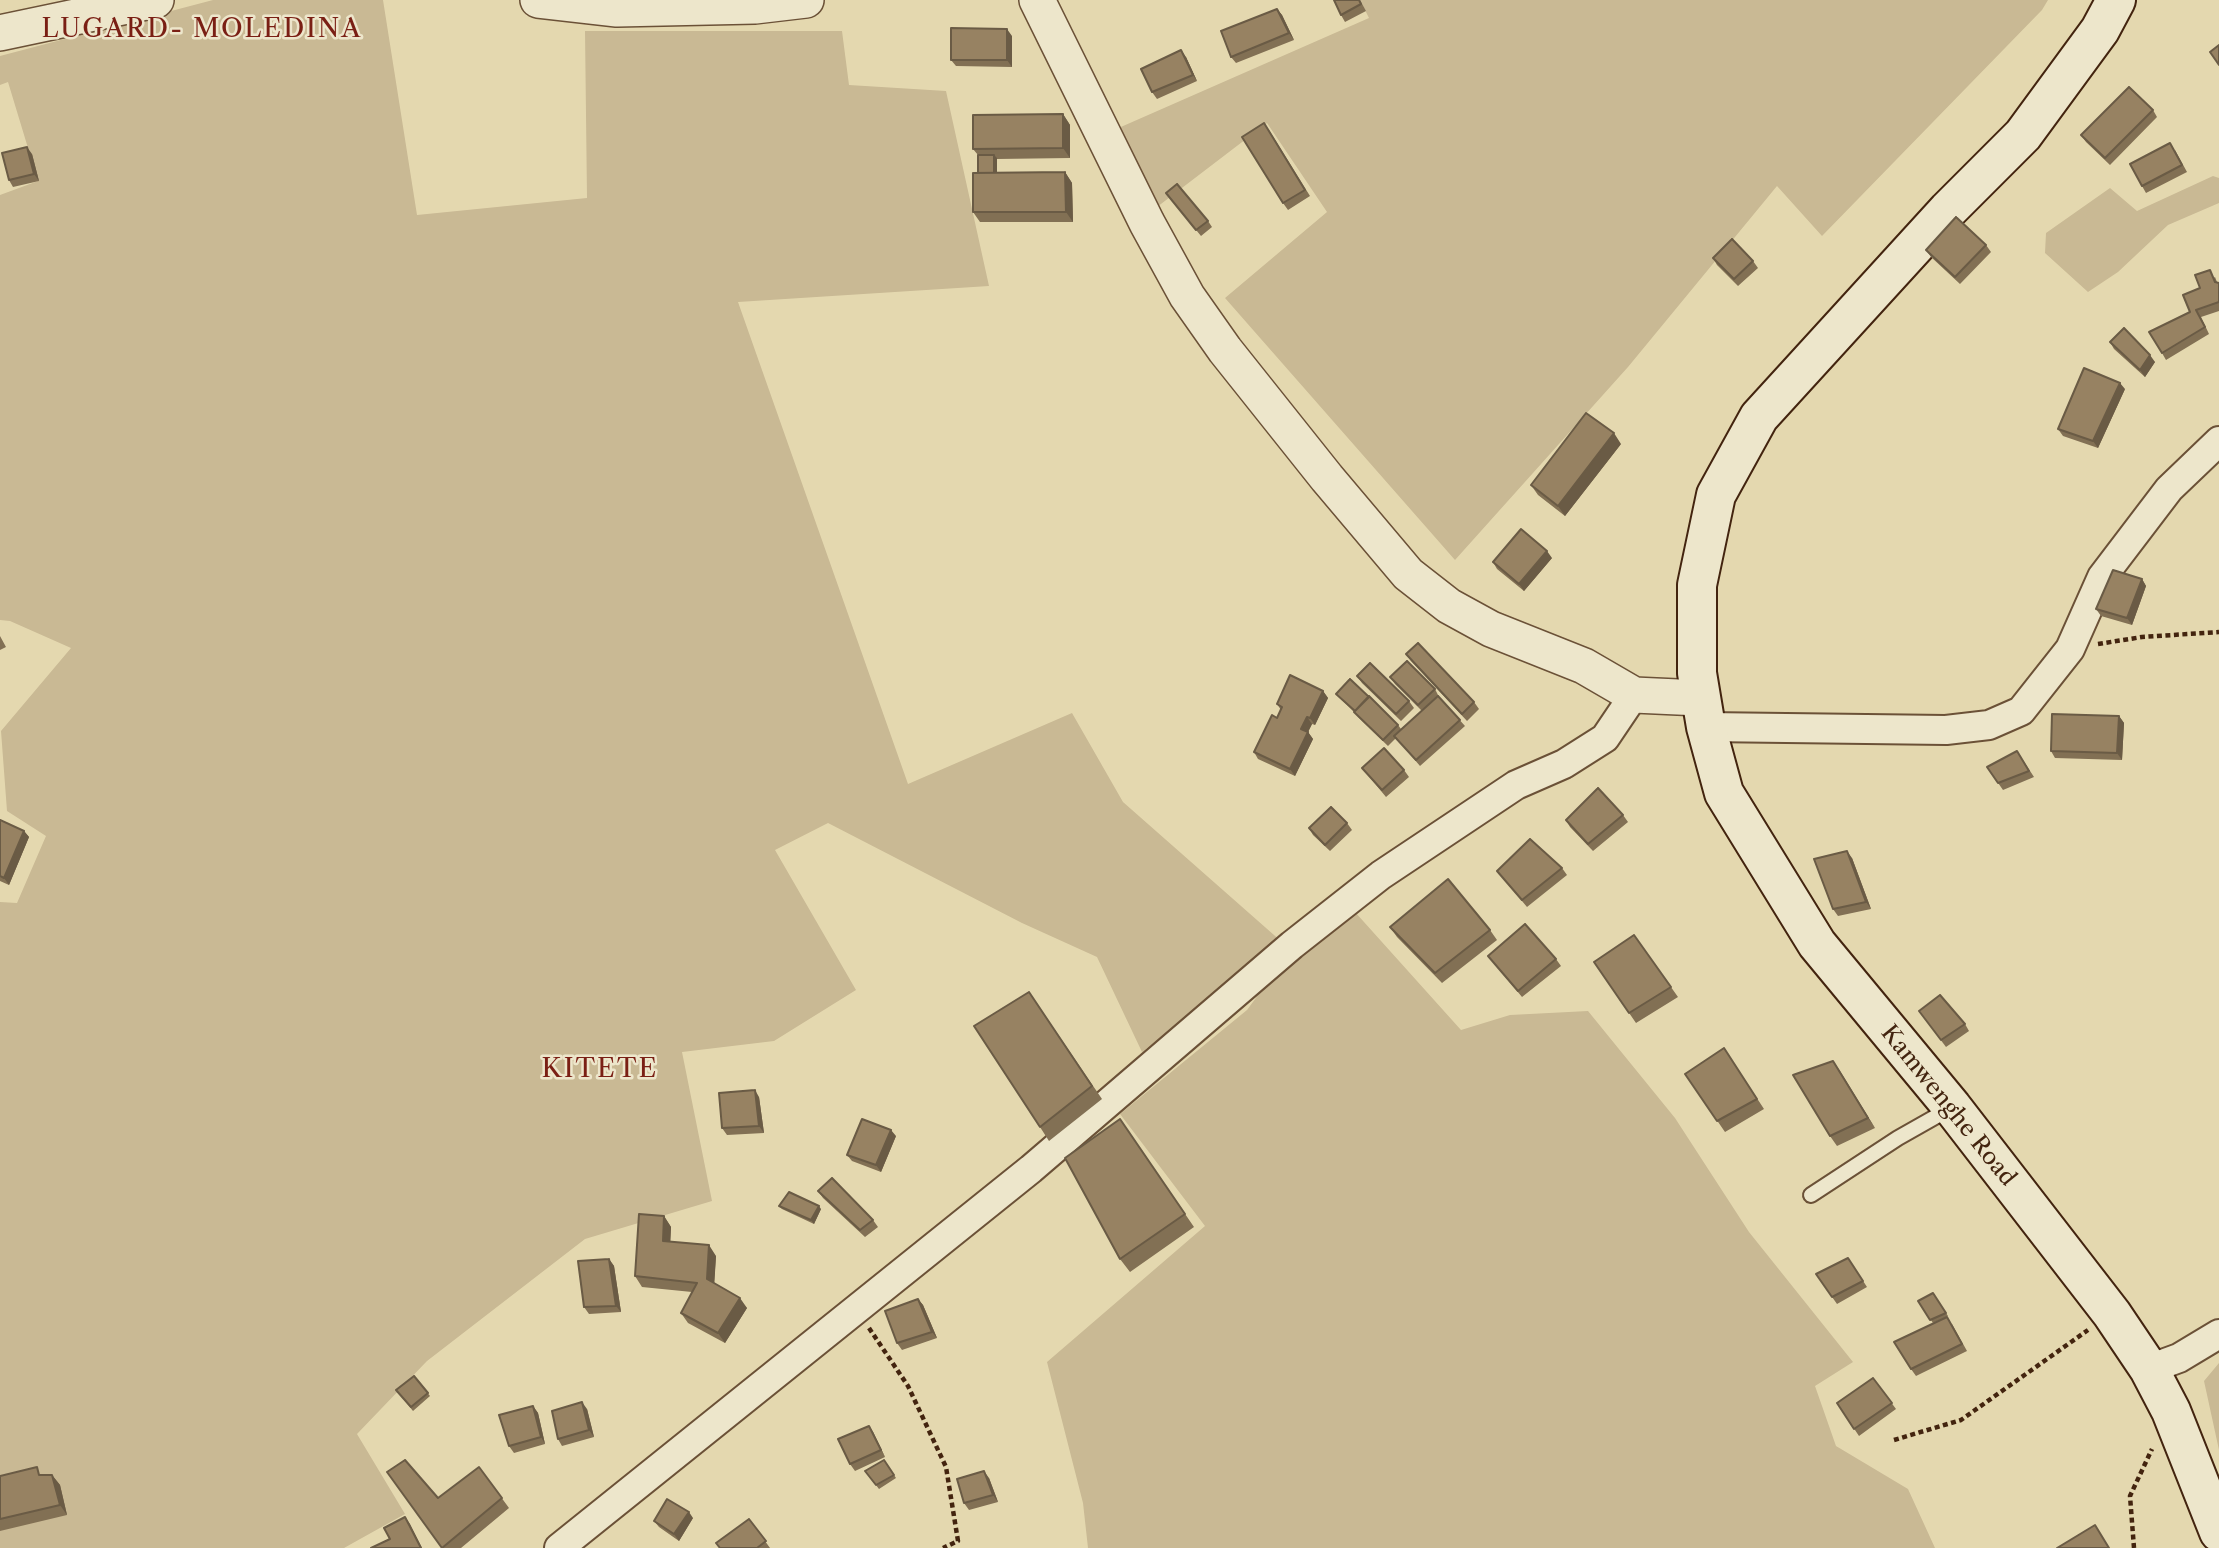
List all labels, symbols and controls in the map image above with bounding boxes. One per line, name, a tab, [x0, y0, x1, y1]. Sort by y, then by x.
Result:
district label: LUGARD- MOLEDINA	[44, 13, 360, 45]
street label: Kamwenghe Road	[1875, 1020, 2021, 1192]
district label: KITETE	[542, 1053, 658, 1085]

